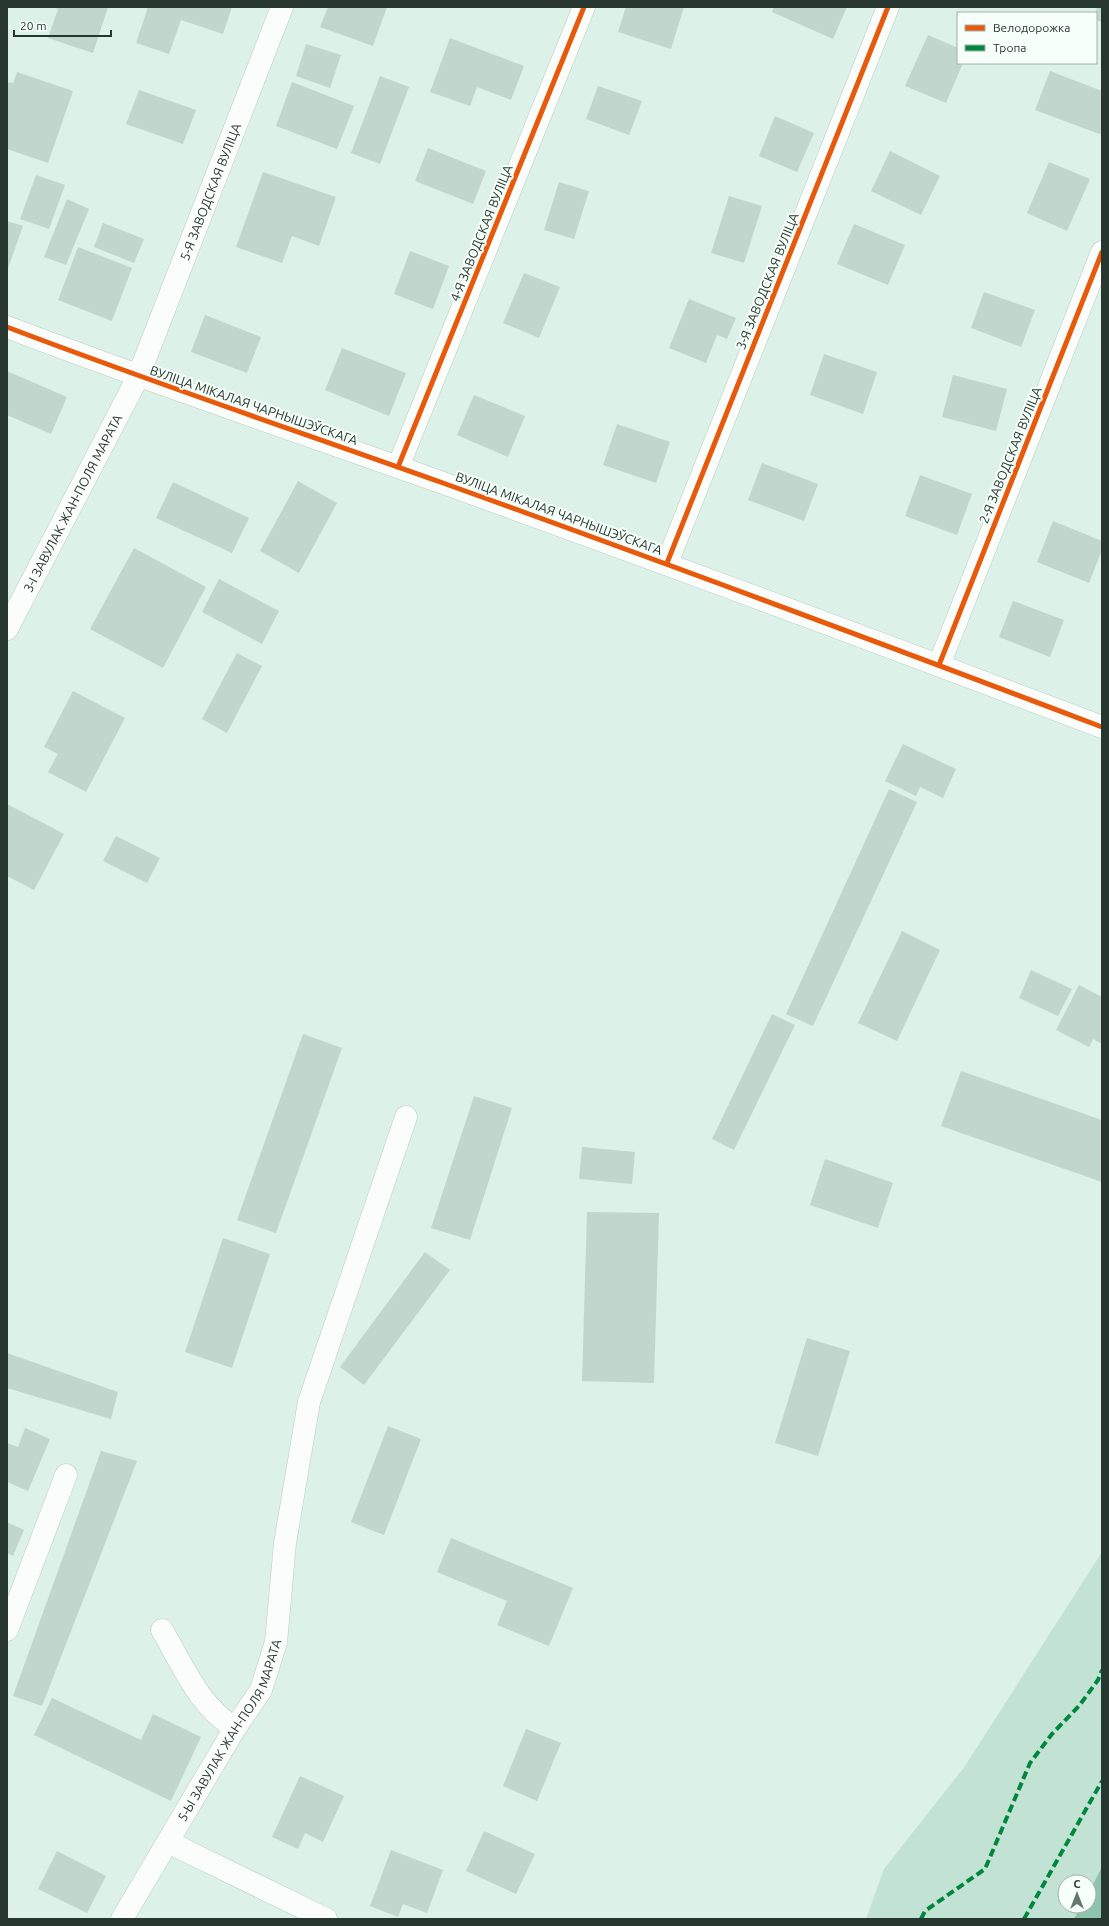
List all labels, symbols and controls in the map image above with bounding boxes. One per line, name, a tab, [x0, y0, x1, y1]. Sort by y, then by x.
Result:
scale bar	[14, 12, 111, 38]
legend	[957, 12, 1097, 64]
text: 20 m	[20, 19, 47, 32]
text: Велодорожка	[993, 21, 1070, 34]
text: Тропа	[993, 41, 1026, 54]
street label: 5-Я ЗАВОДСКАЯ ВУЛІЦА	[177, 120, 243, 262]
street label: 4-Я ЗАВОДСКАЯ ВУЛІЦА	[447, 162, 515, 303]
street label: 3-Я ЗАВОДСКАЯ ВУЛІЦА	[733, 210, 801, 351]
street label: ВУЛІЦА МІКАЛАЯ ЧАРНЫШЭЎСКАГА	[148, 363, 360, 447]
street label: 2-Я ЗАВОДСКАЯ ВУЛІЦА	[976, 384, 1044, 525]
street label: 3-І ЗАВУЛАК ЖАН-ПОЛЯ МАРАТА	[21, 411, 125, 594]
street label: ВУЛІЦА МІКАЛАЯ ЧАРНЫШЭЎСКАГА	[454, 469, 665, 557]
street label: 5-Ы ЗАВУЛАК ЖАН-ПОЛЯ МАРАТА	[175, 1637, 284, 1823]
north arrow	[1057, 1874, 1097, 1914]
text: С	[1073, 1878, 1081, 1890]

